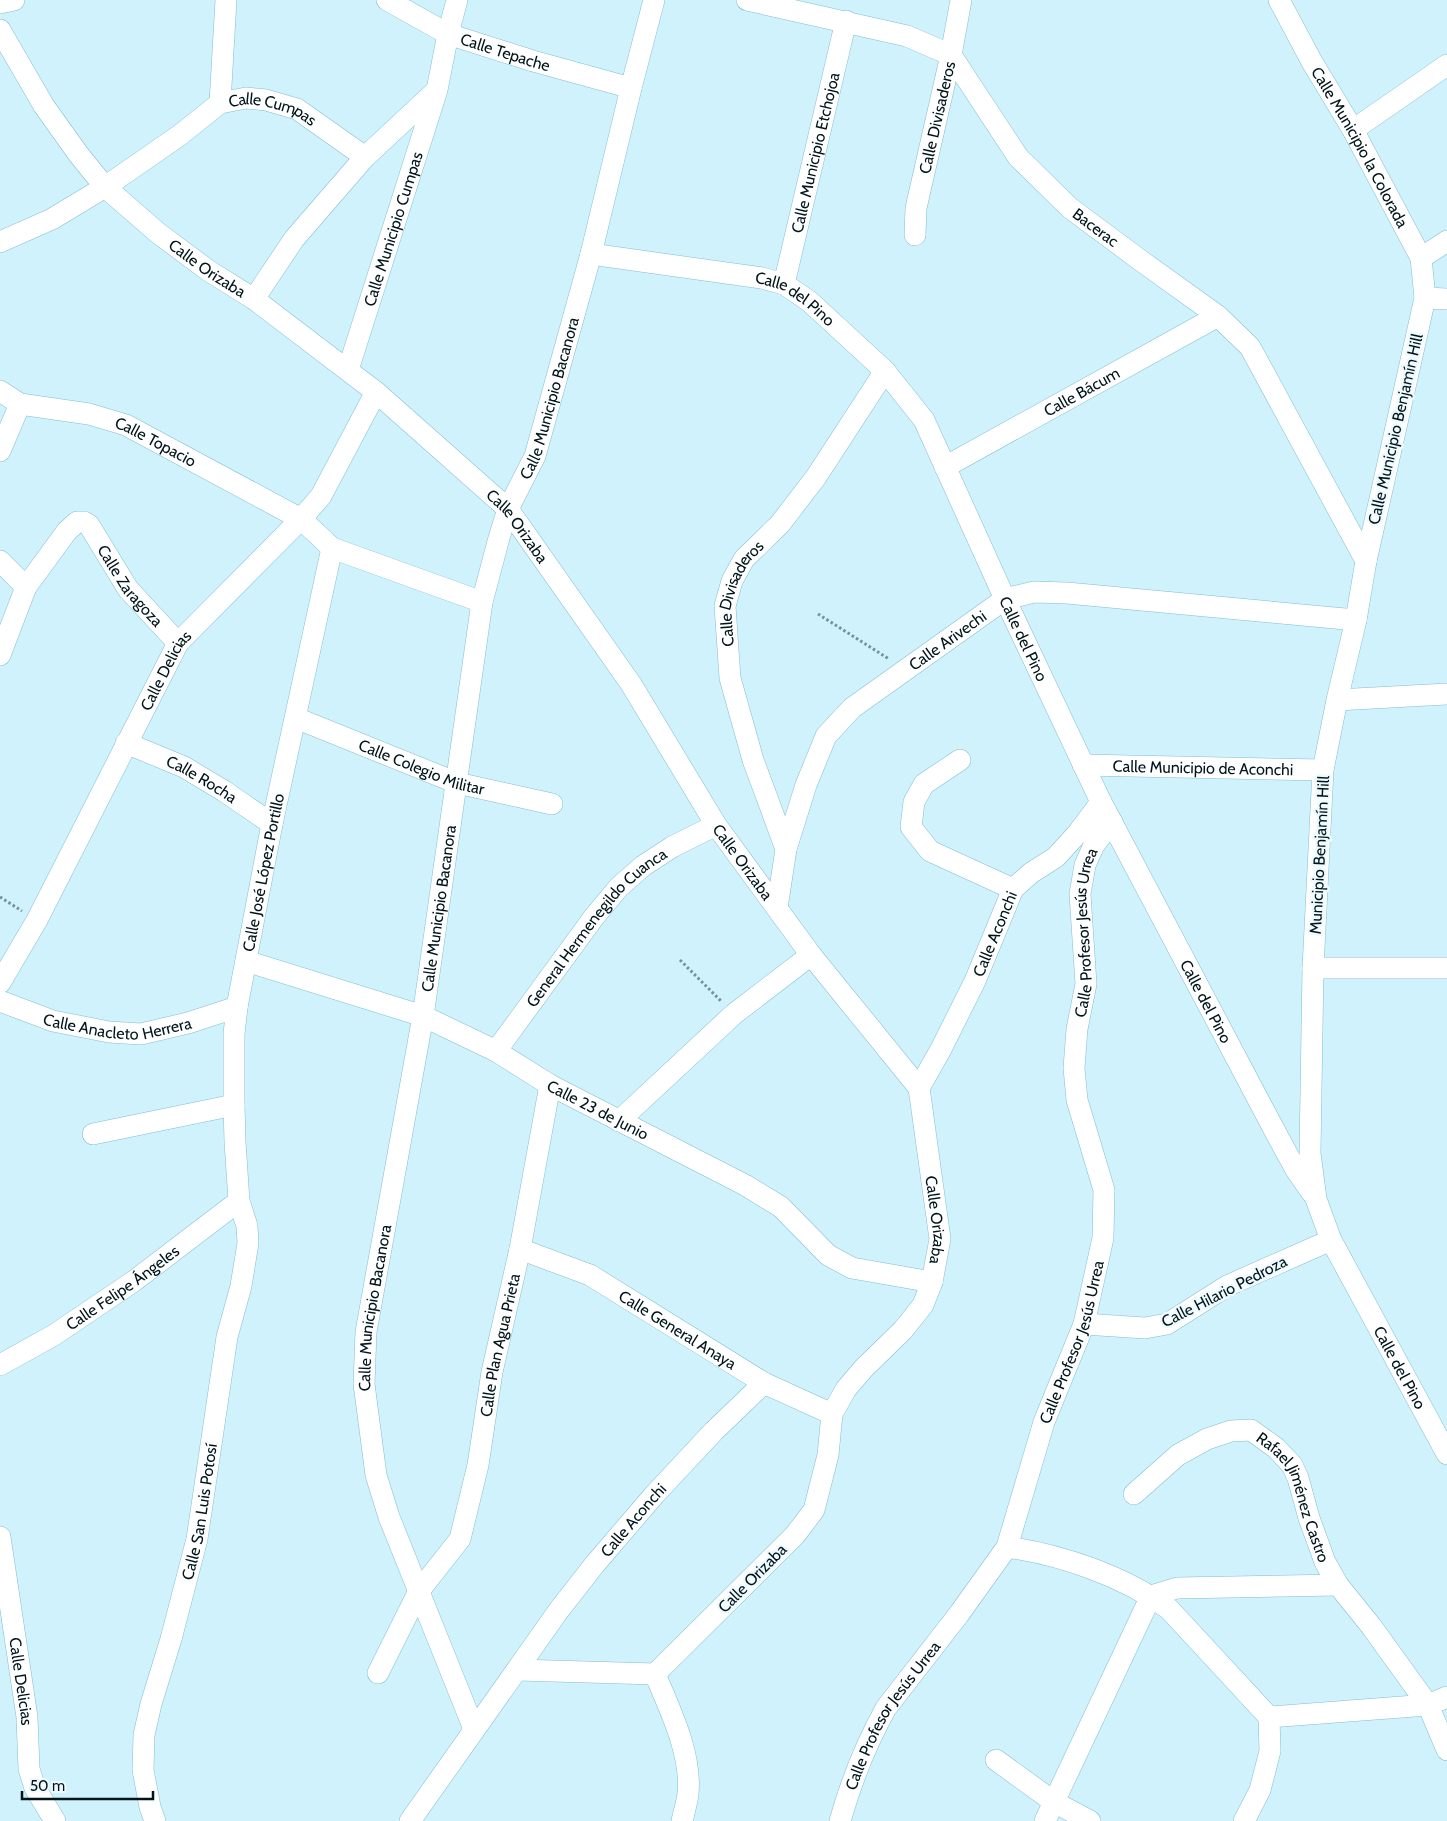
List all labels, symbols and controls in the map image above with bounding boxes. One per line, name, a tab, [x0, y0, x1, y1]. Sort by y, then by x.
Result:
street label: Calle Tepache	[458, 30, 552, 75]
street label: Calle Divisaderos	[915, 59, 959, 176]
street label: Calle Municipio la Colorada	[1307, 64, 1412, 231]
street label: Calle Municipio Etchojoa	[787, 70, 844, 235]
street label: Calle Cumpas	[227, 89, 320, 130]
street label: Calle Municipio Cumpas	[360, 149, 427, 309]
street label: Bacerac	[1069, 204, 1122, 251]
street label: Calle Orizaba	[165, 235, 249, 302]
street label: Calle del Pino	[754, 268, 839, 330]
street label: Calle Municipio Bacanora	[516, 315, 583, 483]
street label: Calle Municipio Benjamín Hill	[1364, 332, 1427, 527]
street label: Calle Bácum	[1040, 363, 1123, 421]
street label: Calle Topacio	[113, 413, 199, 471]
street label: Calle Orizaba	[482, 485, 552, 567]
street label: Calle Divisaderos	[715, 536, 768, 647]
street label: Calle Zaragoza	[93, 541, 167, 631]
street label: Calle del Pino	[995, 593, 1052, 684]
street label: Calle Arivechi	[905, 606, 990, 674]
street label: Calle Delicias	[136, 626, 196, 714]
street label: Calle Colegio Militar	[356, 735, 487, 799]
street label: Calle Rocha	[163, 752, 241, 807]
street label: Calle Municipio de Aconchi	[1113, 757, 1293, 779]
street label: Municipio Benjamín Hill	[1306, 775, 1333, 935]
street label: Calle José López Portillo	[239, 791, 288, 953]
street label: Calle Orizaba	[708, 820, 777, 904]
street label: Calle Municipio Bacanora	[418, 823, 460, 993]
street label: General Hermenegildo Cuanca	[522, 844, 671, 1011]
street label: Calle Profesor Jesús Urrea	[1071, 845, 1102, 1019]
street label: Calle Aconchi	[969, 888, 1021, 979]
street label: Calle del Pino	[1176, 957, 1236, 1047]
street label: Calle Anacleto Herrera	[40, 1009, 194, 1044]
street label: Calle 23 de Junio	[544, 1076, 652, 1144]
street label: Calle Orizaba	[921, 1175, 949, 1266]
street label: Calle Municipio Bacanora	[355, 1223, 395, 1392]
street label: Calle Felipe Ángeles	[62, 1241, 183, 1334]
street label: Calle Hilario Pedroza	[1158, 1251, 1290, 1331]
street label: Calle Profesor Jesús Urrea	[1035, 1258, 1108, 1426]
street label: Calle Plan Agua Prieta	[476, 1271, 524, 1418]
street label: Calle General Anaya	[615, 1286, 740, 1374]
street label: Calle del Pino	[1369, 1323, 1430, 1413]
street label: Rafael Jiménez Castro	[1253, 1428, 1333, 1565]
street label: Calle San Luis Potosí	[178, 1442, 221, 1582]
street label: Calle Aconchi	[597, 1479, 670, 1561]
street label: Calle Orizaba	[714, 1540, 791, 1617]
street label: Calle Delicias	[5, 1636, 36, 1726]
street label: Calle Profesor Jesús Urrea	[841, 1637, 945, 1793]
scale bar	[22, 1768, 154, 1800]
text: 50 m	[30, 1777, 65, 1795]

